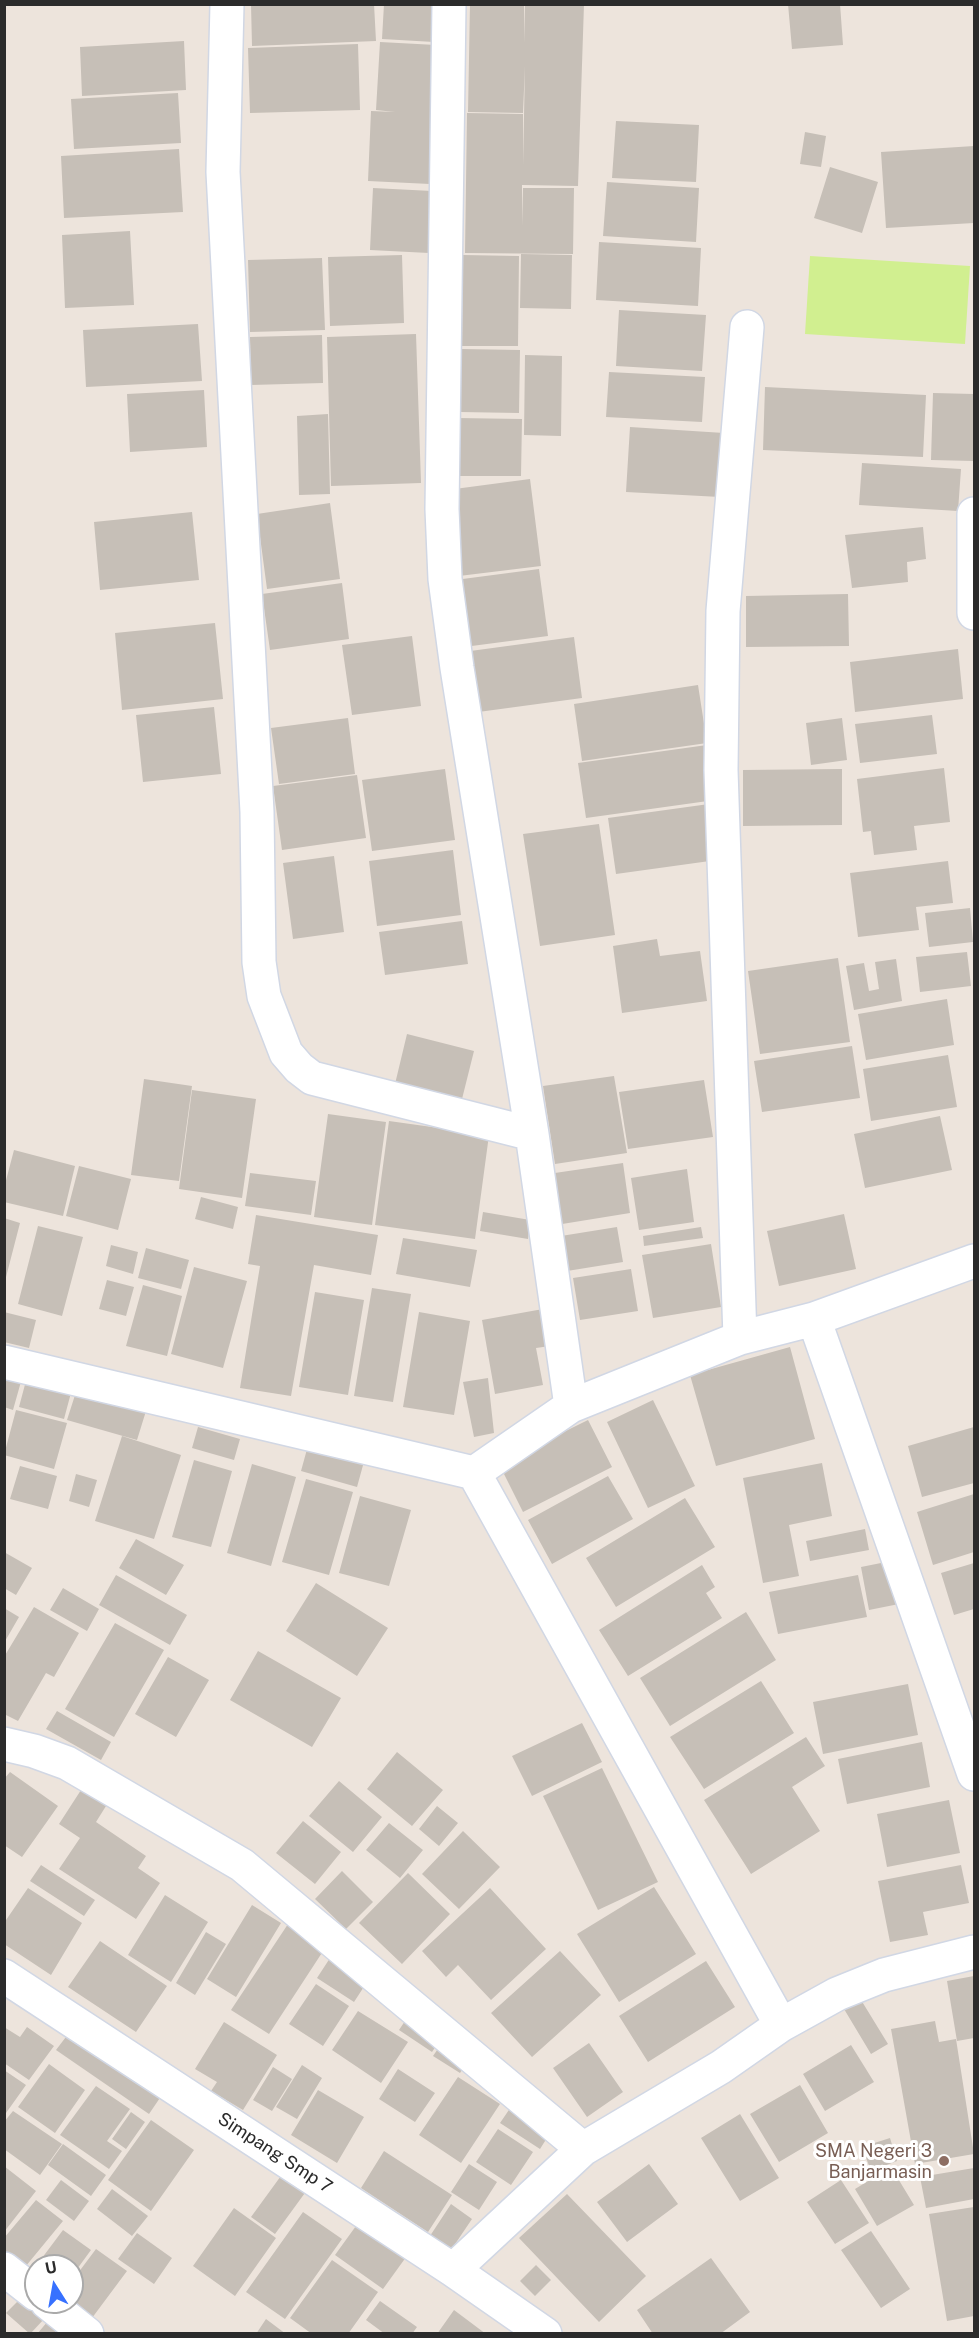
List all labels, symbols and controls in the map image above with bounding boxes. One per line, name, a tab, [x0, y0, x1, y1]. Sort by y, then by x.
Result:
street label: Simpang Smp 7	[214, 2108, 336, 2198]
place label: SMA Negeri 3 Banjarmasin	[815, 2140, 932, 2182]
marker: SMA Negeri 3 Banjarmasin	[937, 2154, 951, 2168]
north arrow	[24, 2254, 84, 2314]
text: U	[43, 2257, 58, 2278]

